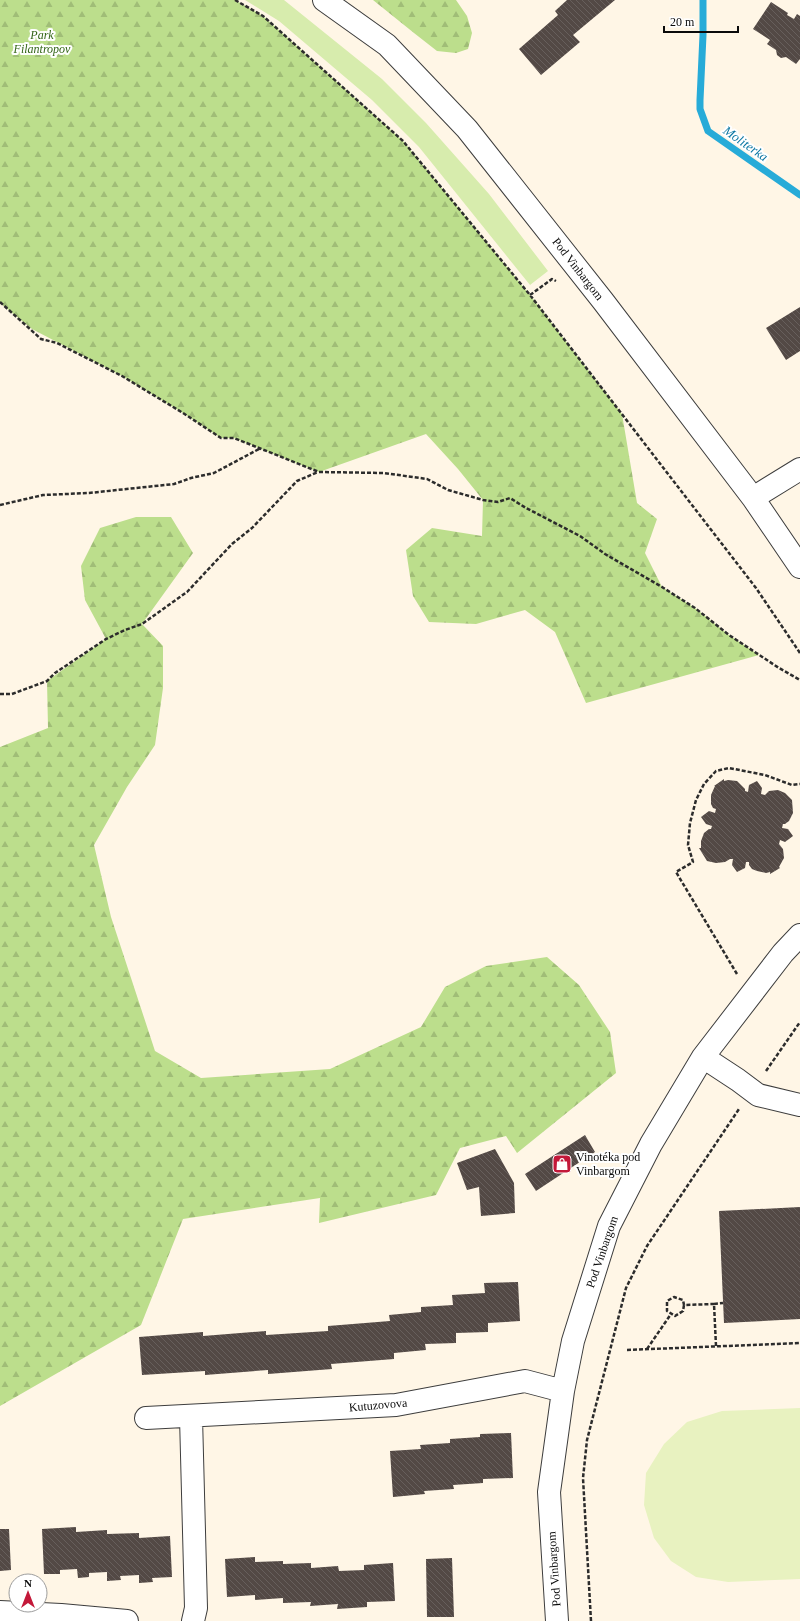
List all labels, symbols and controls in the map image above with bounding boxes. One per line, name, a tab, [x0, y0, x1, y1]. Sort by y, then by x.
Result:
scale bar	[664, 8, 738, 34]
text: 20 m	[670, 15, 695, 29]
park label: Park Filantropov	[13, 28, 71, 56]
water label: Moliterka	[720, 122, 771, 165]
street label: Pod Vinbargom	[549, 235, 607, 303]
place label: Vinotéka pod Vinbargom	[576, 1150, 640, 1178]
shop icon: Vinotéka pod Vinbargom	[551, 1153, 573, 1175]
street label: Pod Vinbargom	[583, 1214, 621, 1290]
street label: Kutuzovova	[348, 1395, 408, 1415]
street label: Pod Vinbargom	[544, 1530, 564, 1607]
north arrow	[8, 1573, 48, 1613]
text: N	[24, 1577, 32, 1589]

